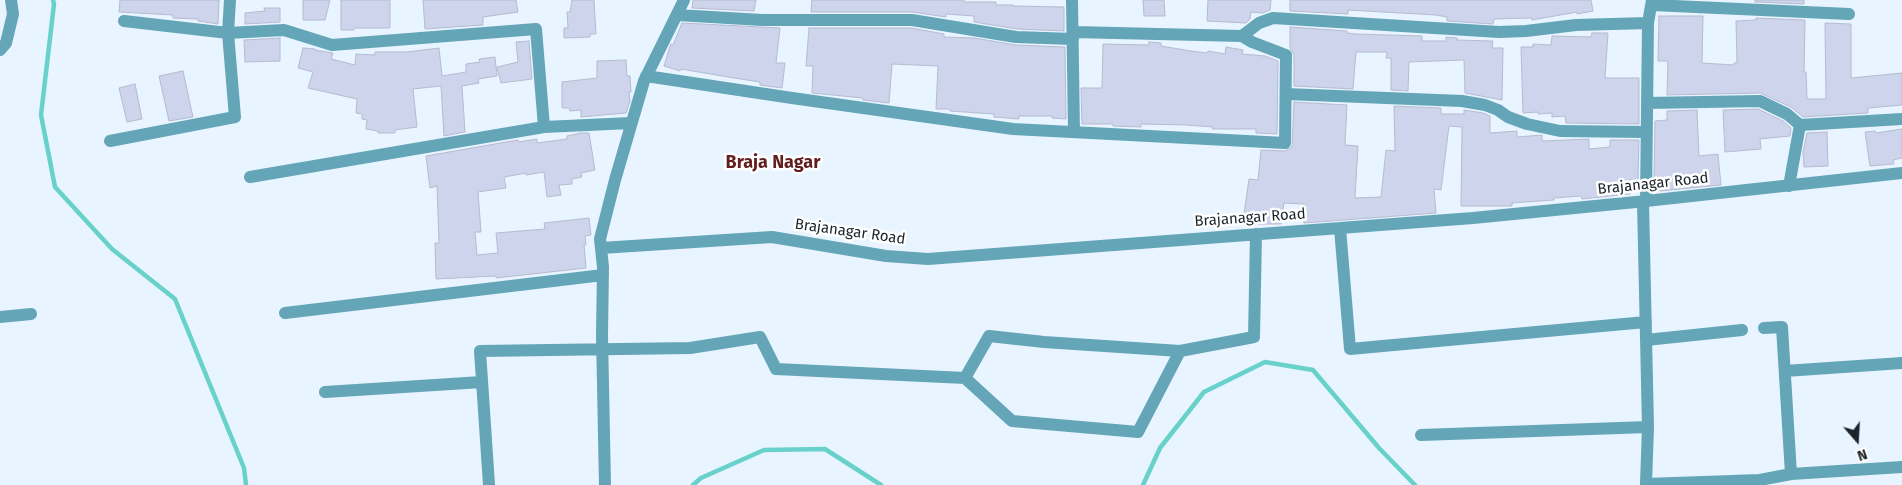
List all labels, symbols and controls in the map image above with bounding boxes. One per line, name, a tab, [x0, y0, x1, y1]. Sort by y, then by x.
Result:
district label: Braja Nagar	[726, 152, 820, 174]
street label: Brajanagar Road	[1597, 169, 1709, 199]
street label: Brajanagar Road	[1194, 205, 1306, 231]
street label: Brajanagar Road	[793, 215, 907, 249]
north arrow	[1832, 415, 1882, 465]
text: N	[1855, 445, 1869, 464]

